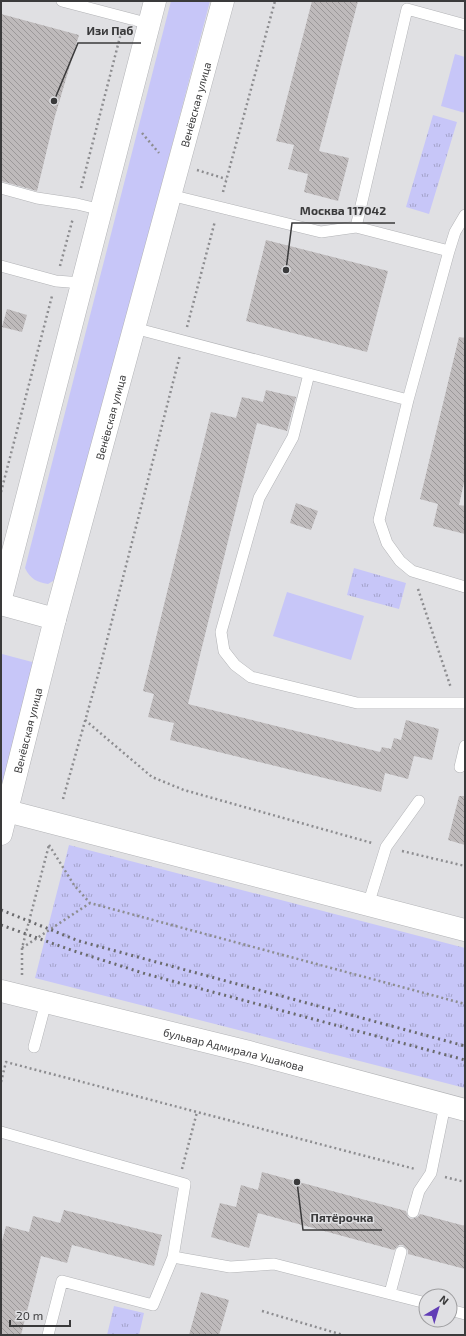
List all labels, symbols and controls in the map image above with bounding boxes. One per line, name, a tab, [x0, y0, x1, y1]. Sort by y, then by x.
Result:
callout: Изи Паб	[78, 19, 141, 43]
text: Изи Паб	[86, 23, 134, 37]
street label: Венёвская улица	[177, 60, 213, 148]
callout: Москва 117042	[292, 199, 395, 223]
text: Москва 117042	[300, 203, 386, 217]
street label: Венёвская улица	[92, 373, 128, 461]
street label: Венёвская улица	[10, 686, 44, 774]
street label: бульвар Адмирала Ушакова	[162, 1025, 306, 1073]
callout: Пятёрочка	[303, 1206, 382, 1230]
text: Пятёрочка	[311, 1210, 374, 1224]
north arrow	[418, 1288, 458, 1328]
text: N	[437, 1292, 452, 1307]
scale bar	[10, 1302, 70, 1328]
text: 20 m	[16, 1308, 43, 1322]

